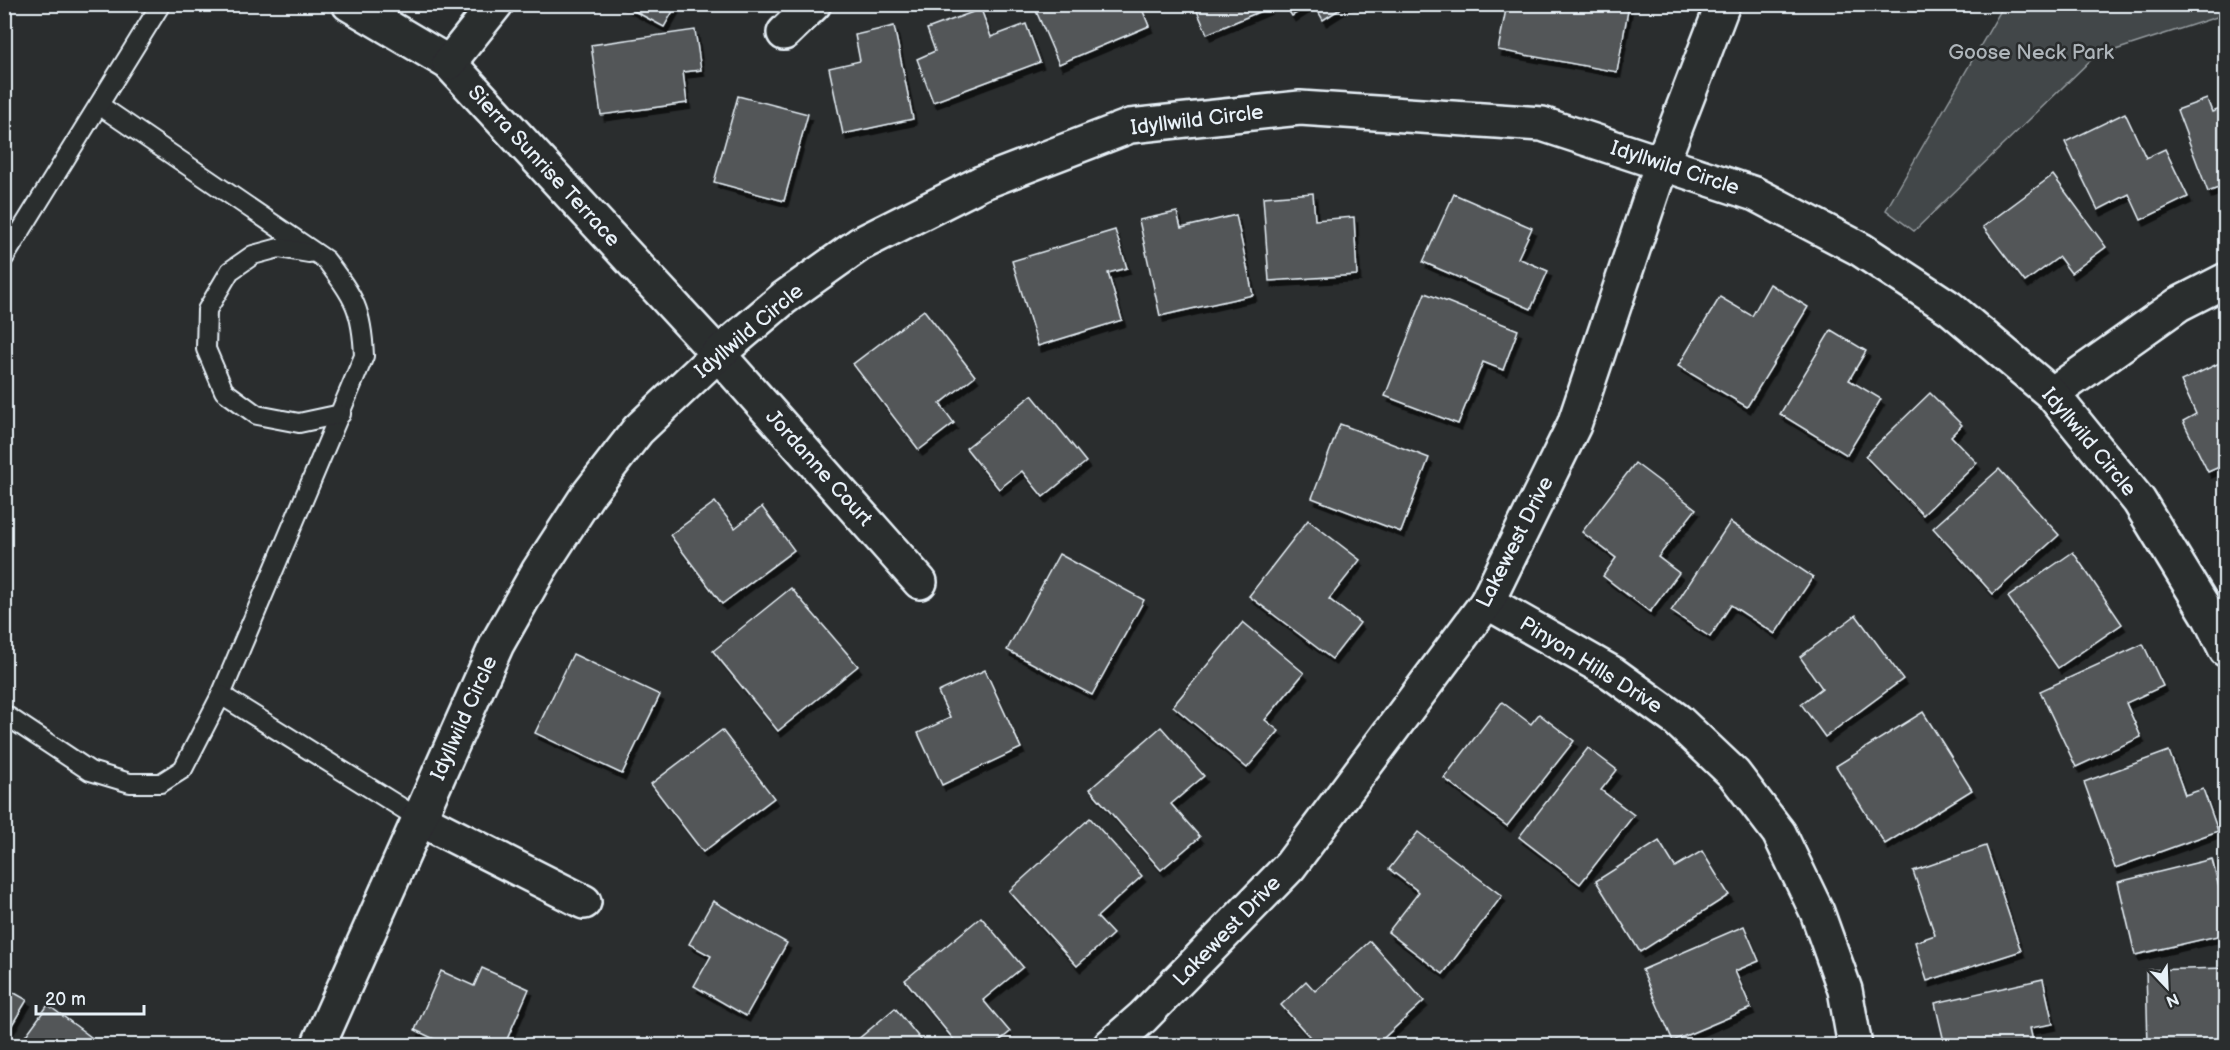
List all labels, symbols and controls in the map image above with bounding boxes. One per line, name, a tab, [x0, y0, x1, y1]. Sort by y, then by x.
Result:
park label: Goose Neck Park	[1948, 40, 2115, 65]
street label: Sierra Sunrise Terrace	[463, 80, 625, 252]
street label: Idyllwild Circle	[1129, 99, 1265, 141]
street label: Idyllwild Circle	[1608, 135, 1742, 201]
street label: Idyllwild Circle	[690, 278, 808, 384]
street label: Idyllwild Circle	[2036, 383, 2142, 501]
street label: Jordanne Court	[760, 405, 878, 532]
street label: Lakewest Drive	[1471, 472, 1559, 612]
street label: Pinyon Hills Drive	[1515, 611, 1667, 719]
street label: Idyllwild Circle	[425, 652, 503, 784]
street label: Lakewest Drive	[1168, 871, 1286, 991]
north arrow	[2137, 957, 2197, 1017]
scale bar	[36, 978, 144, 1016]
text: N	[2163, 988, 2182, 1011]
text: 20 m	[45, 989, 86, 1010]

